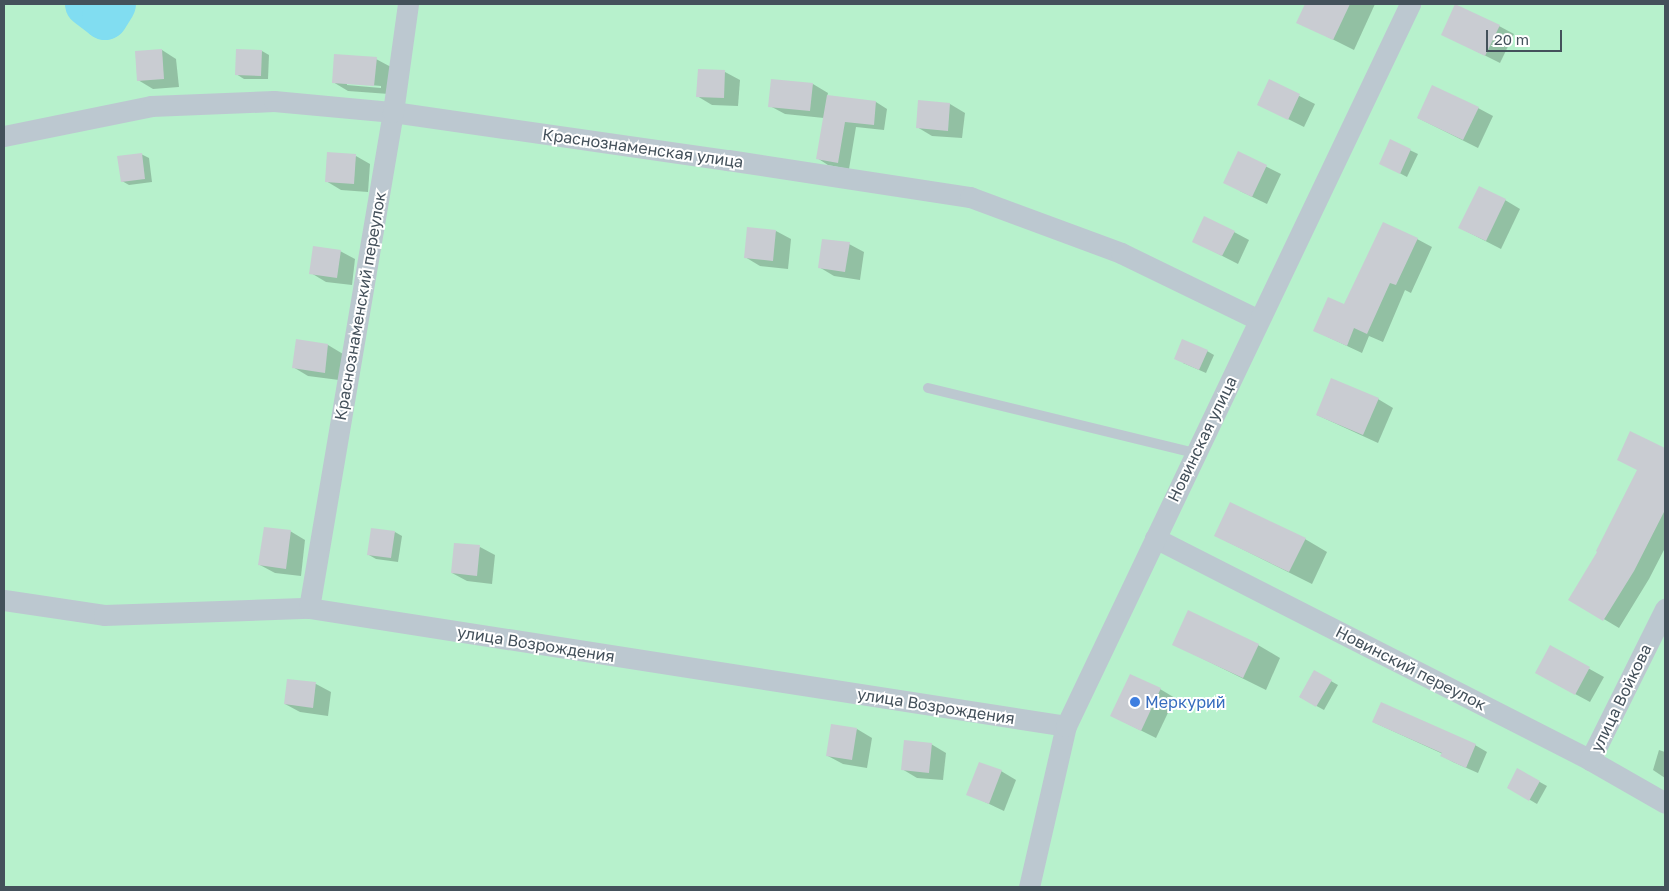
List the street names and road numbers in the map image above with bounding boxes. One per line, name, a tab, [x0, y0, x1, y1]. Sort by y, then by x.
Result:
street label: Краснознаменская улица	[541, 124, 745, 172]
street label: Краснознаменский переулок	[330, 190, 390, 422]
street label: Новинская улица	[1163, 373, 1241, 505]
street label: улица Возрождения	[456, 622, 616, 666]
street label: Новинский переулок	[1333, 622, 1489, 714]
street label: улица Войкова	[1587, 641, 1655, 755]
street label: улица Возрождения	[856, 684, 1016, 728]

